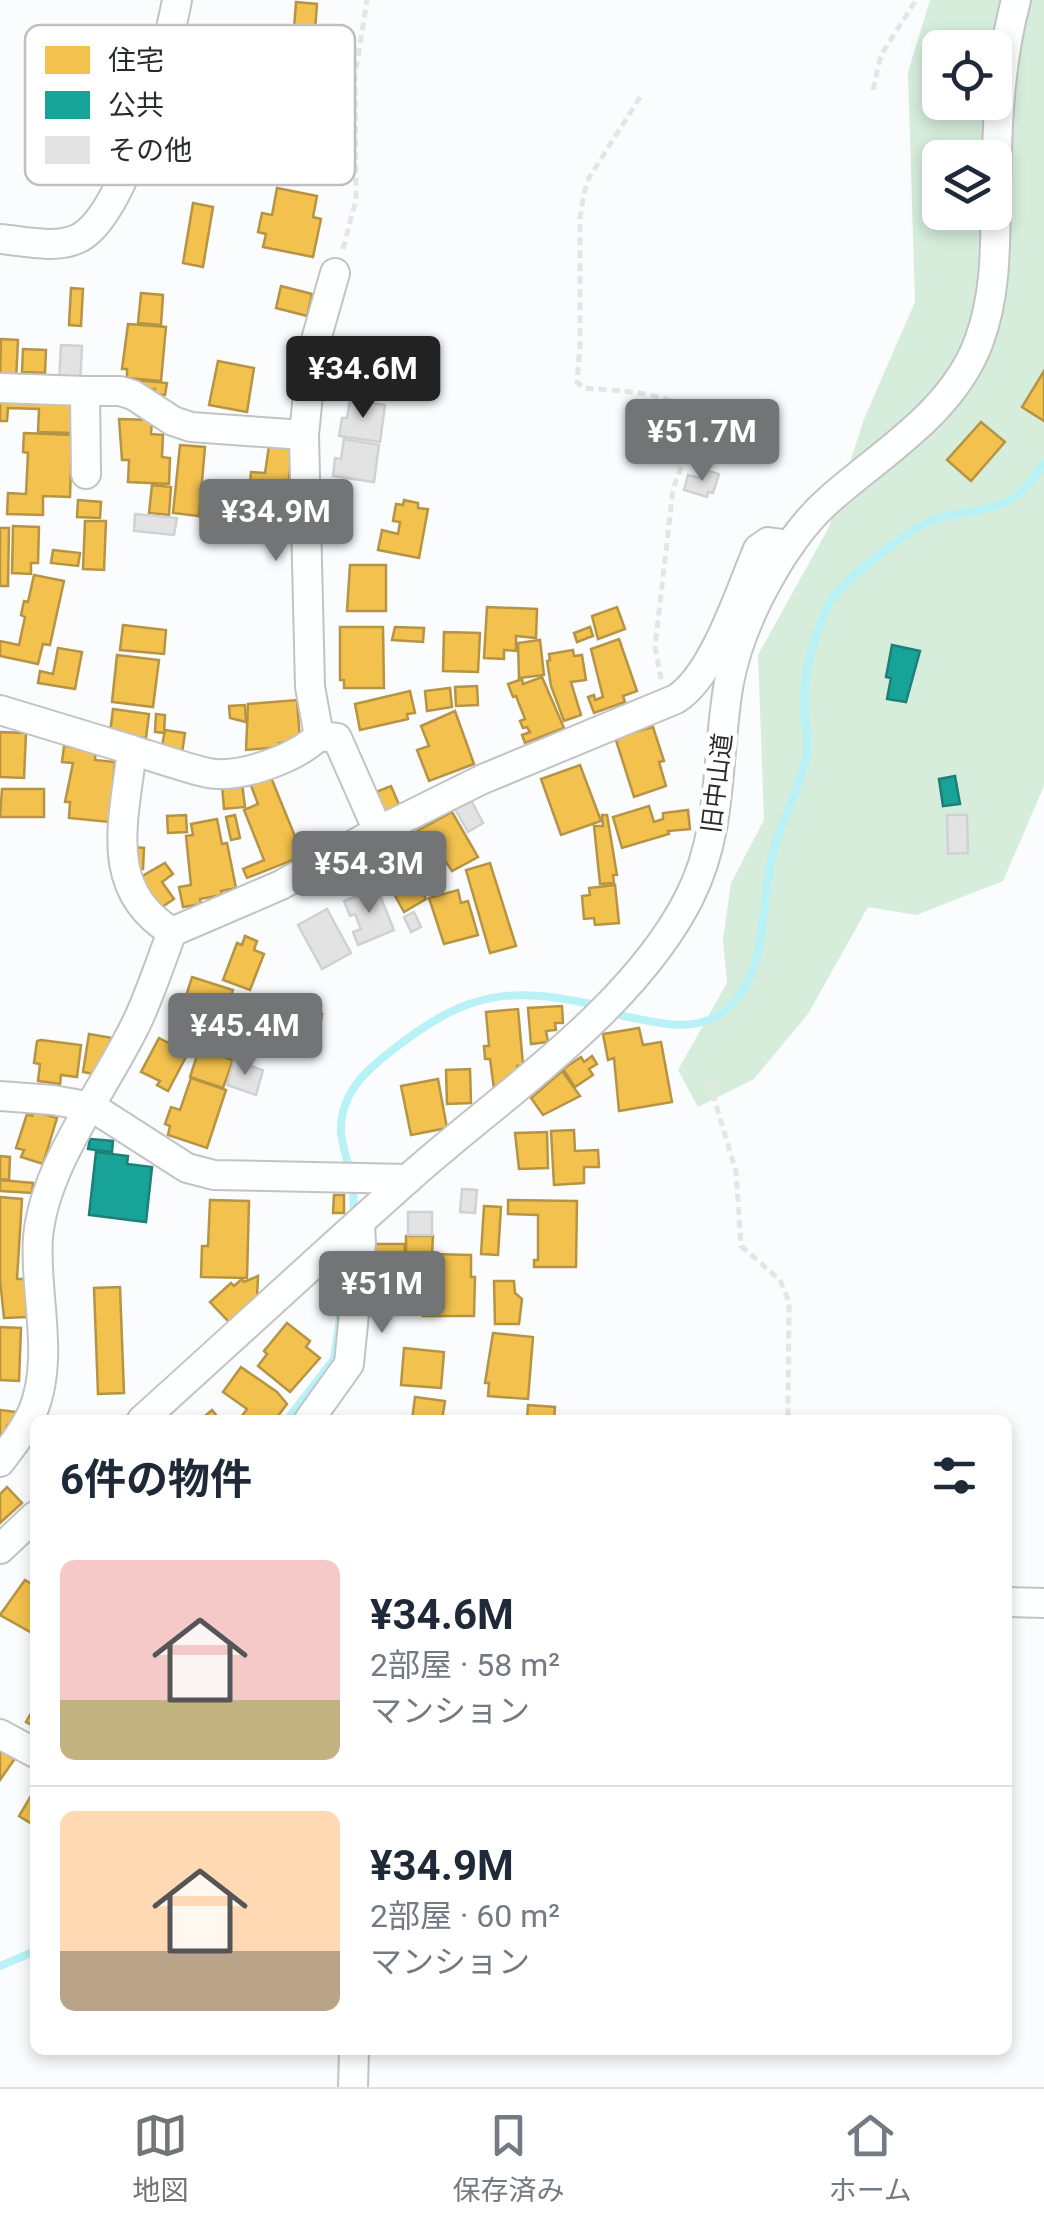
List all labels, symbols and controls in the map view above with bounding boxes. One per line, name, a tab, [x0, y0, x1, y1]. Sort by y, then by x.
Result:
legend	[25, 25, 355, 185]
map controls	[922, 30, 1012, 230]
button: locate	[922, 30, 1012, 120]
text: 住宅	[108, 44, 164, 77]
text: 公共	[108, 89, 164, 122]
text: その他	[108, 134, 192, 167]
button: layers	[922, 140, 1012, 230]
pin: ¥34.6M	[282, 336, 444, 421]
text: ¥34.6M	[308, 349, 418, 387]
pin: ¥51.7M	[621, 399, 783, 484]
text: ¥51.7M	[647, 412, 757, 450]
pin: ¥34.9M	[195, 479, 357, 564]
text: ¥34.9M	[221, 492, 331, 530]
street label: 旧中山道	[697, 732, 737, 834]
pin: ¥54.3M	[288, 831, 450, 916]
text: ¥54.3M	[314, 844, 424, 882]
pin: ¥45.4M	[164, 993, 326, 1078]
text: ¥45.4M	[190, 1006, 300, 1044]
pin: ¥51M	[323, 1251, 441, 1336]
text: ¥51M	[341, 1264, 423, 1302]
icon: filters	[927, 1448, 982, 1503]
text: 6件の物件	[60, 1455, 252, 1504]
text: ¥34.6M	[370, 1590, 514, 1639]
icon: home	[140, 1600, 260, 1720]
text: 2部屋 · 58 m²	[370, 1646, 560, 1684]
text: マンション	[370, 1692, 530, 1730]
text: ¥34.9M	[370, 1841, 514, 1890]
icon: home	[140, 1851, 260, 1971]
text: 2部屋 · 60 m²	[370, 1897, 560, 1935]
text: マンション	[370, 1943, 530, 1981]
tab: 地図	[132, 2108, 188, 2208]
tab: 保存済み	[452, 2108, 564, 2208]
tab: ホーム	[829, 2108, 912, 2208]

